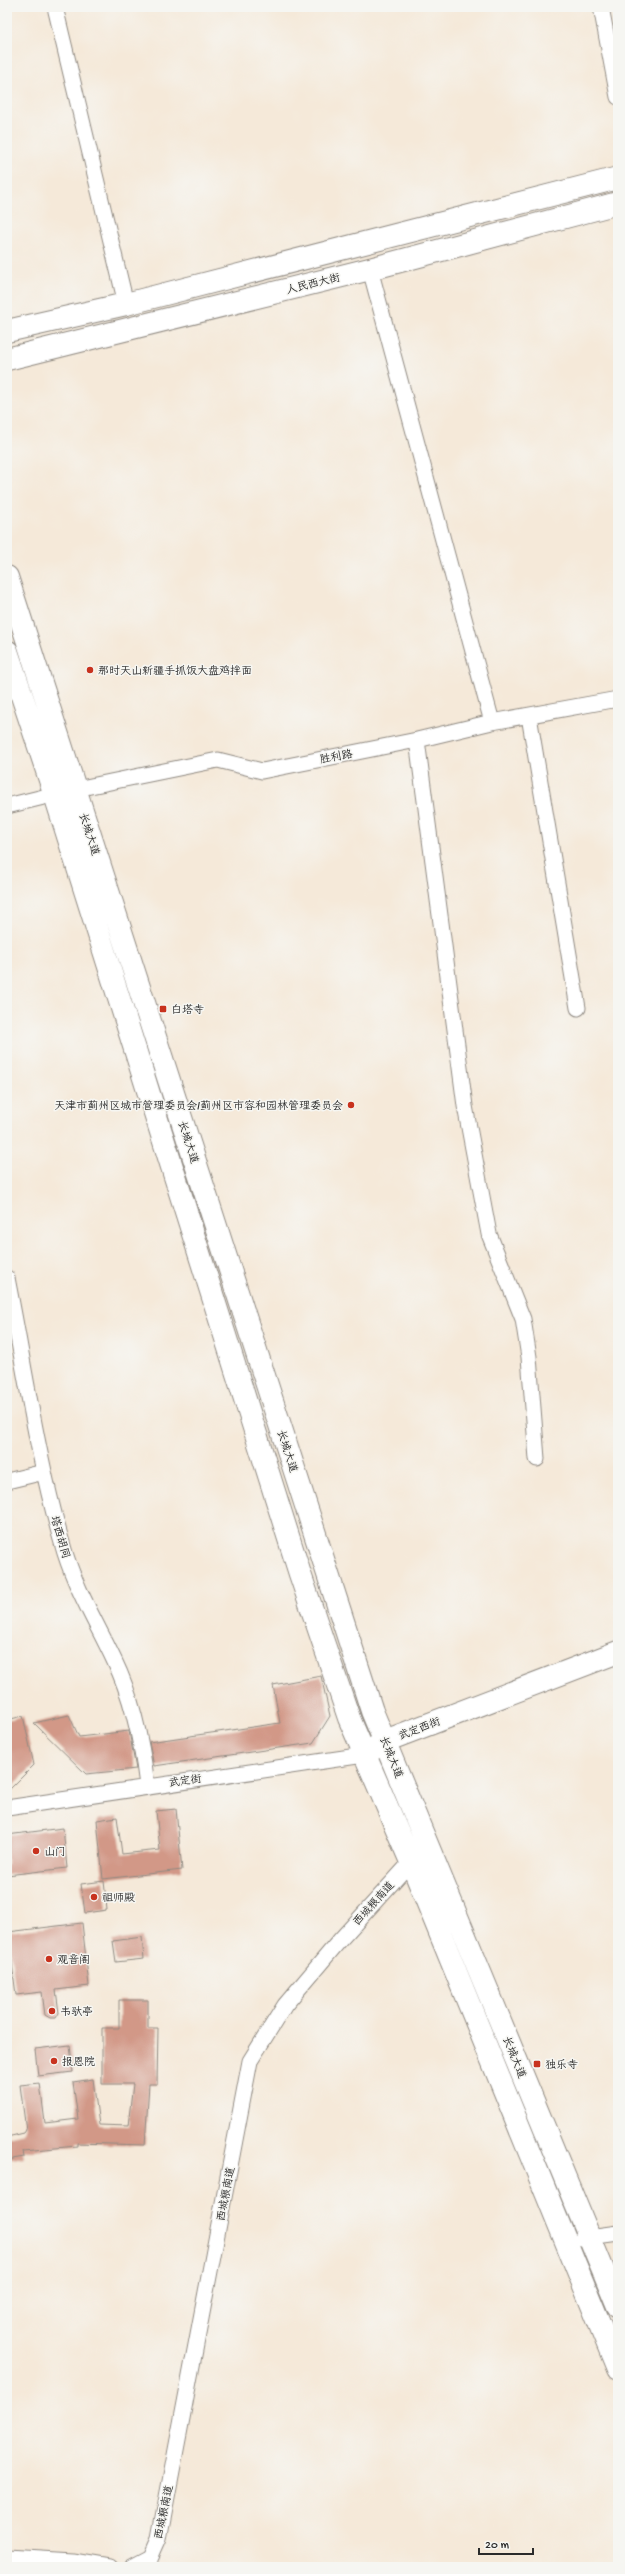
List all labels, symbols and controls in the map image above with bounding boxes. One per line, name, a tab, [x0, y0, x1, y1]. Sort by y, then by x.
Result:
street label: 人民西大街	[285, 271, 343, 297]
marker: 那时天山新疆手抓饭大盘鸡拌面	[85, 665, 95, 675]
place label: 那时天山新疆手抓饭大盘鸡拌面	[98, 665, 252, 678]
street label: 胜利路	[319, 748, 354, 767]
street label: 长城大道	[76, 812, 102, 857]
marker: 白塔寺	[158, 1004, 168, 1014]
place label: 白塔寺	[171, 1004, 204, 1017]
place label: 天津市蓟州区城市管理委员会/蓟州区市容和园林管理委员会	[54, 1100, 343, 1113]
marker: 天津市蓟州区城市管理委员会/蓟州区市容和园林管理委员会	[346, 1100, 356, 1110]
street label: 长城大道	[175, 1120, 201, 1165]
street label: 长城大道	[274, 1429, 300, 1474]
street label: 塔西胡同	[47, 1514, 72, 1560]
street label: 武定西街	[397, 1715, 443, 1743]
street label: 长城大道	[376, 1735, 405, 1780]
street label: 武定街	[168, 1773, 203, 1790]
marker: 山门	[31, 1846, 41, 1856]
place label: 山门	[44, 1846, 66, 1859]
street label: 西城粮南道	[350, 1879, 397, 1929]
marker: 祖师殿	[89, 1892, 99, 1902]
place label: 祖师殿	[102, 1892, 135, 1905]
marker: 观音阁	[44, 1954, 54, 1964]
place label: 观音阁	[57, 1954, 90, 1967]
marker: 韦驮亭	[47, 2006, 57, 2016]
place label: 韦驮亭	[60, 2006, 93, 2019]
street label: 长城大道	[499, 2035, 528, 2080]
marker: 报恩院	[49, 2056, 59, 2066]
place label: 报恩院	[62, 2056, 95, 2069]
marker: 独乐寺	[532, 2059, 542, 2069]
place label: 独乐寺	[545, 2059, 578, 2072]
street label: 西城粮南道	[214, 2166, 238, 2223]
street label: 西城粮南道	[151, 2484, 177, 2541]
scale bar	[479, 2530, 533, 2556]
text: 20 m	[485, 2539, 510, 2553]

